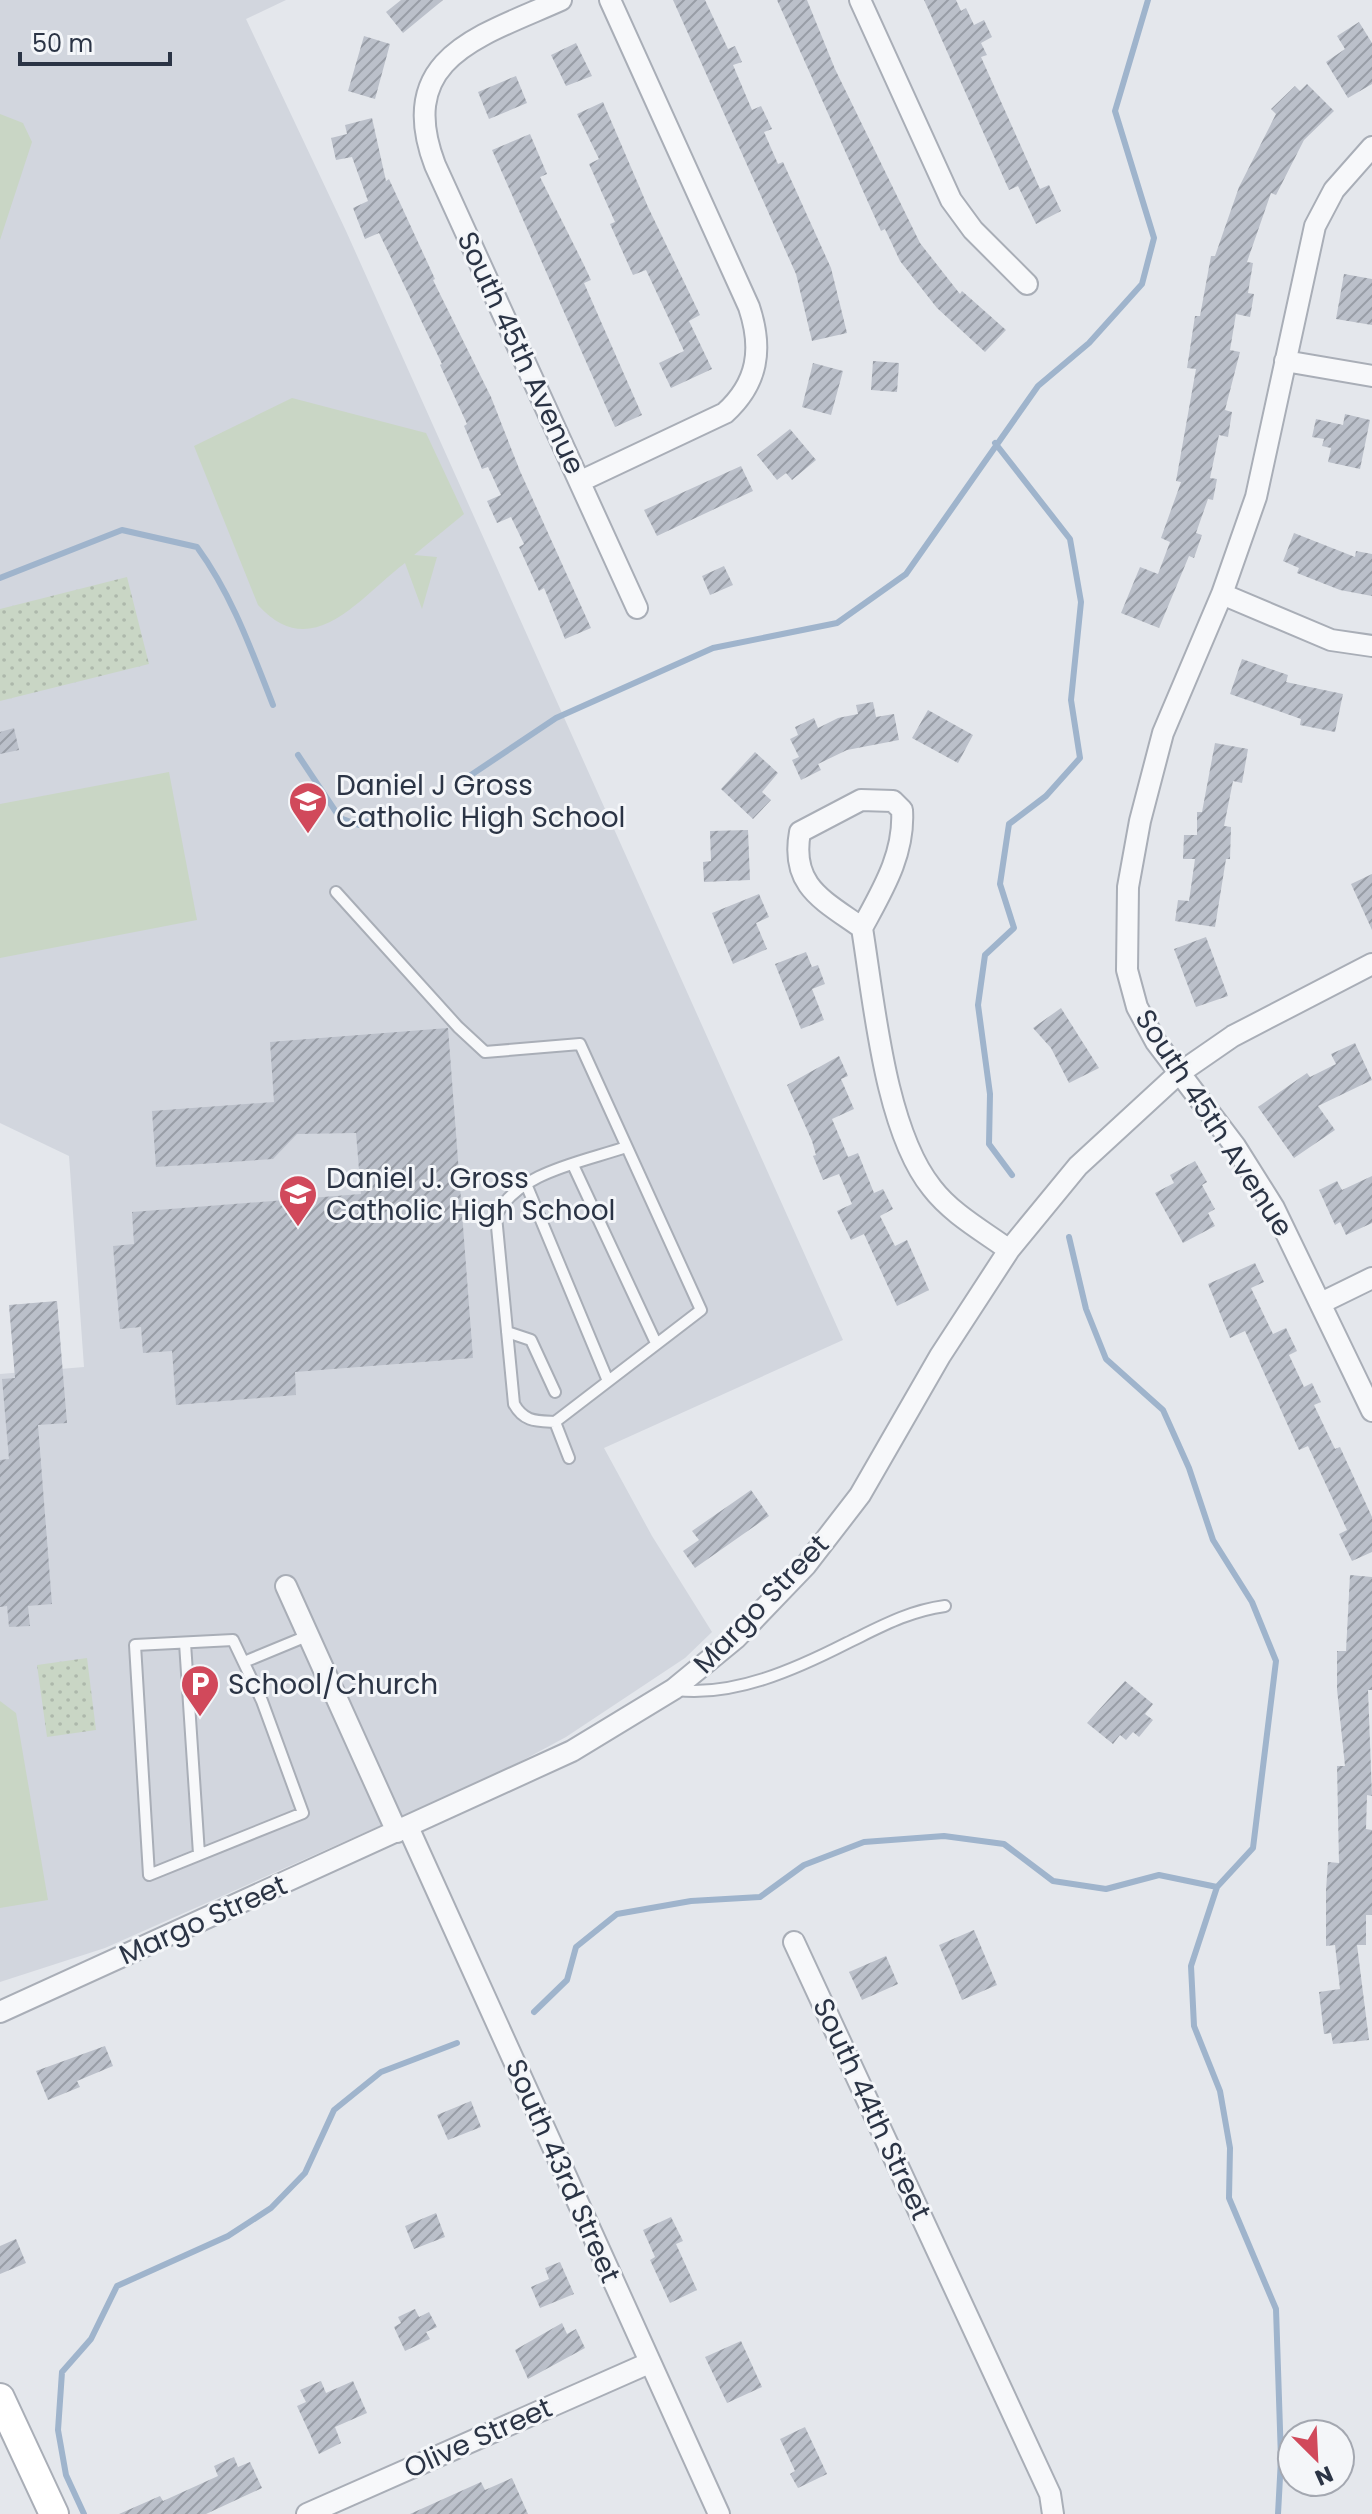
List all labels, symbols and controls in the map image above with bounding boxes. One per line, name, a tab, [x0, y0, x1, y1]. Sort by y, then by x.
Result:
scale bar	[20, 16, 170, 66]
text: 50 m	[32, 27, 93, 60]
street label: South 45th Avenue	[448, 225, 594, 481]
place label: Daniel J Gross Catholic High School	[336, 766, 626, 837]
school or university icon: Daniel J Gross Catholic High School	[287, 780, 329, 835]
street label: South 45th Avenue	[1126, 1002, 1302, 1244]
place label: Daniel J. Gross Catholic High School	[326, 1159, 616, 1230]
school or university icon: Daniel J. Gross Catholic High School	[277, 1173, 319, 1228]
street label: Margo Street	[685, 1526, 837, 1682]
parking icon: School/Church	[179, 1663, 221, 1718]
place label: School/Church	[228, 1665, 438, 1704]
street label: Margo Street	[113, 1866, 293, 1974]
street label: South 44th Street	[803, 1992, 941, 2226]
street label: South 43rd Street	[496, 2053, 630, 2289]
street label: Olive Street	[398, 2388, 558, 2488]
north arrow	[1276, 2418, 1356, 2498]
text: N	[1310, 2458, 1338, 2493]

